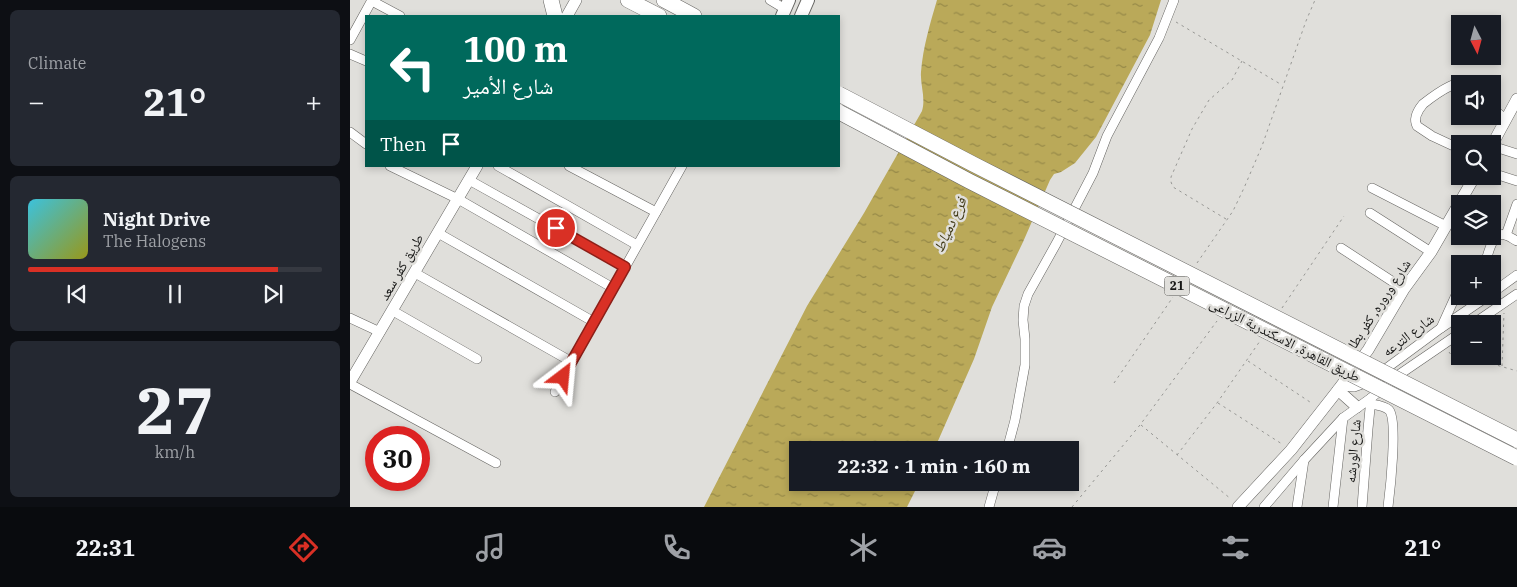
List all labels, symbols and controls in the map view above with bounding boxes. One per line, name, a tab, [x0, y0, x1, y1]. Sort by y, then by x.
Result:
north arrow	[1451, 15, 1501, 65]
map controls	[1451, 15, 1501, 365]
text: 100 m	[463, 26, 568, 72]
icon: left	[380, 35, 445, 100]
text: Climate	[28, 53, 86, 73]
text: شارع الأمير	[463, 71, 553, 100]
button: sound	[1451, 75, 1501, 125]
text: 21°	[143, 77, 207, 126]
text: −	[28, 83, 45, 120]
text: +	[305, 83, 322, 120]
icon: arrive	[437, 130, 465, 158]
text: Then	[380, 132, 427, 156]
button: search	[1451, 135, 1501, 185]
water label: فرع دمياط	[929, 193, 972, 256]
button: layers	[1451, 195, 1501, 245]
text: Night Drive	[103, 207, 211, 231]
pin	[535, 207, 577, 249]
icon: arrive	[542, 214, 570, 242]
text: The Halogens	[103, 231, 206, 251]
street label: طريق كفر سعد	[375, 231, 428, 304]
button: +	[1451, 255, 1501, 305]
street label: شارع وروره, كفر بطا	[1343, 256, 1415, 353]
road number: 21	[1164, 276, 1190, 296]
icon: previous	[63, 280, 91, 308]
icon: pause	[161, 280, 189, 308]
icon: next	[259, 280, 287, 308]
street label: طريق القاهرة, الاسكندرية الزراعى	[1206, 294, 1363, 387]
street label: شارع الترعه	[1379, 310, 1438, 361]
button: −	[1451, 315, 1501, 365]
position arrow	[536, 350, 588, 402]
text: 27	[136, 367, 214, 452]
street label: شارع الورشه	[1341, 419, 1366, 484]
speed limit sign: 30	[365, 426, 430, 491]
text: km/h	[155, 442, 195, 462]
text: 22:32 · 1 min · 160 m	[838, 454, 1030, 478]
icon: directions	[286, 530, 321, 565]
icon: music	[473, 530, 508, 565]
icon: phone	[659, 530, 694, 565]
icon: climate	[846, 530, 881, 565]
icon: car	[1032, 530, 1067, 565]
icon: filters	[1218, 530, 1253, 565]
text: 22:31	[76, 533, 135, 562]
text: 21°	[1405, 533, 1441, 562]

